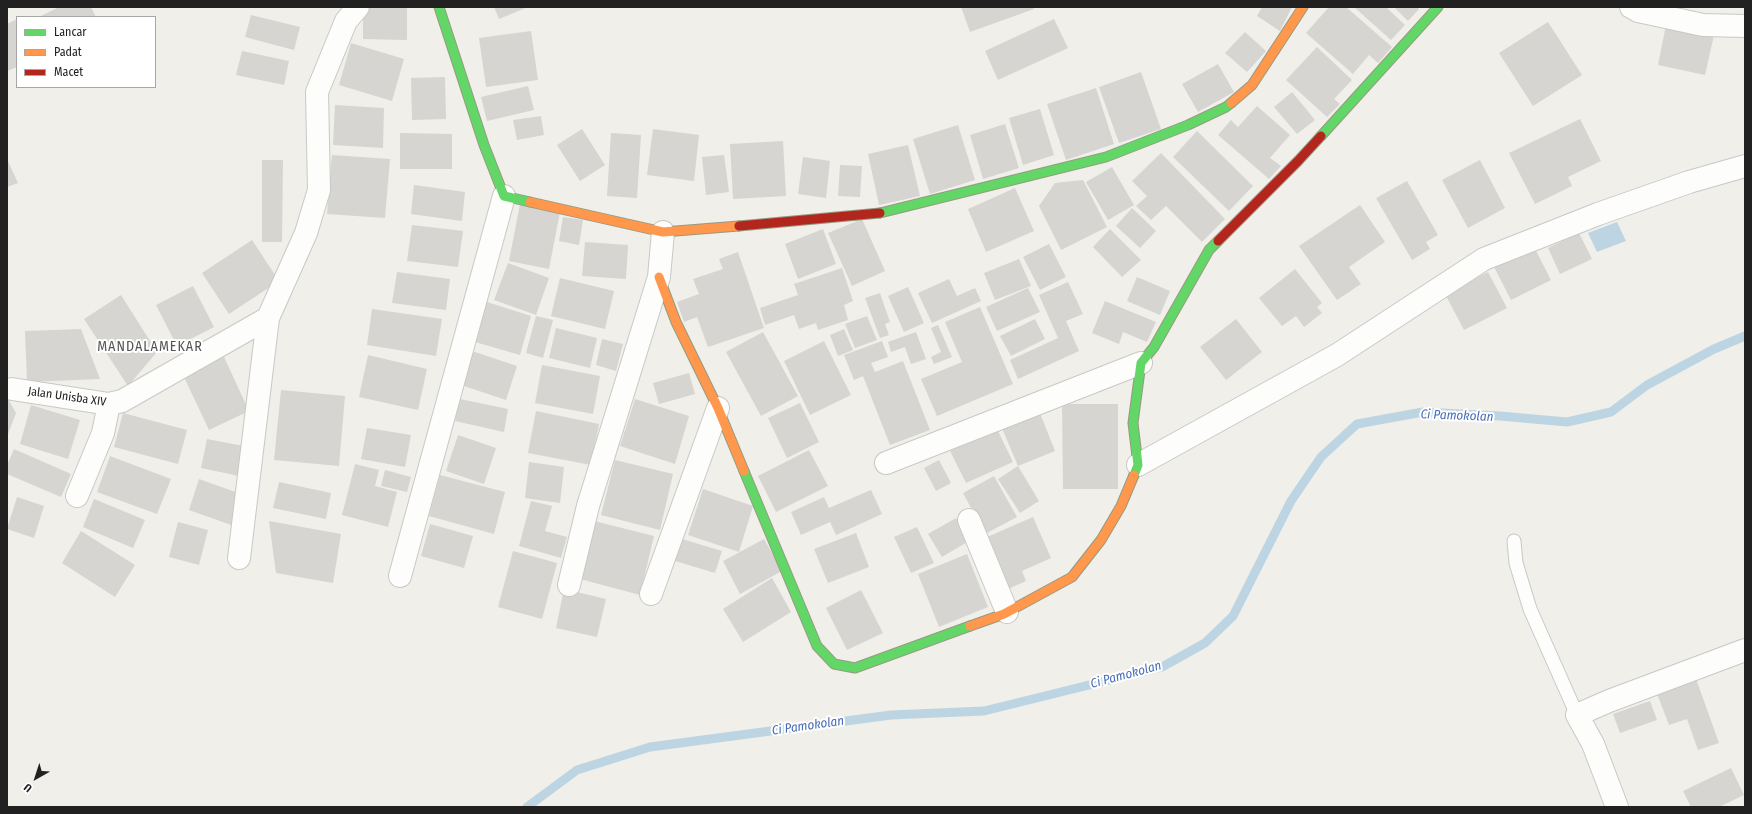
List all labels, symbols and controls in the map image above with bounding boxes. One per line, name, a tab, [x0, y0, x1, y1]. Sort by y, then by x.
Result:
legend	[16, 16, 156, 88]
text: Lancar	[54, 25, 87, 39]
text: Padat	[54, 45, 82, 59]
text: Macet	[54, 65, 83, 79]
district label: MANDALAMEKAR	[97, 339, 203, 355]
street label: Jalan Unisba XIV	[27, 384, 107, 410]
water label: Ci Pamokolan	[1420, 407, 1494, 425]
water label: Ci Pamokolan	[1089, 658, 1163, 692]
water label: Ci Pamokolan	[771, 713, 845, 739]
north arrow	[16, 758, 56, 798]
text: U	[22, 781, 35, 795]

